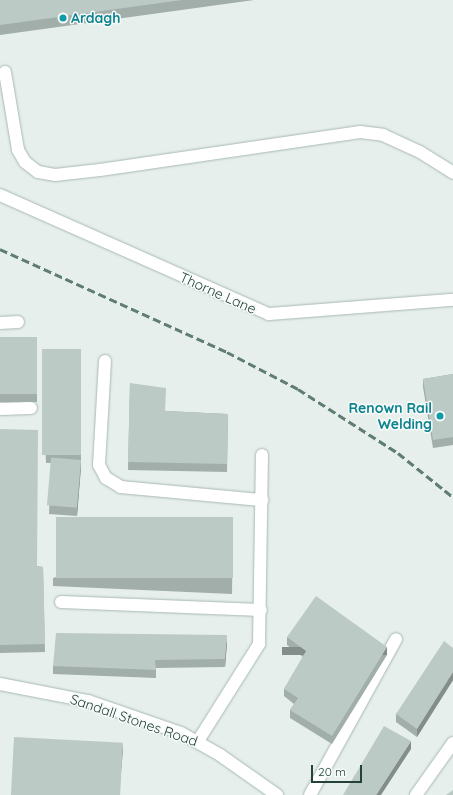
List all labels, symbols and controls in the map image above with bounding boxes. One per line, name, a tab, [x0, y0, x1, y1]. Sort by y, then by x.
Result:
place label: Ardagh	[71, 10, 120, 26]
marker: Ardagh	[58, 13, 68, 23]
street label: Thorne Lane	[177, 269, 259, 317]
place label: Renown Rail Welding	[349, 400, 432, 432]
marker: Renown Rail Welding	[435, 411, 445, 421]
street label: Sandall Stones Road	[68, 690, 200, 750]
scale bar	[313, 757, 364, 783]
text: 20 m	[318, 764, 346, 779]

